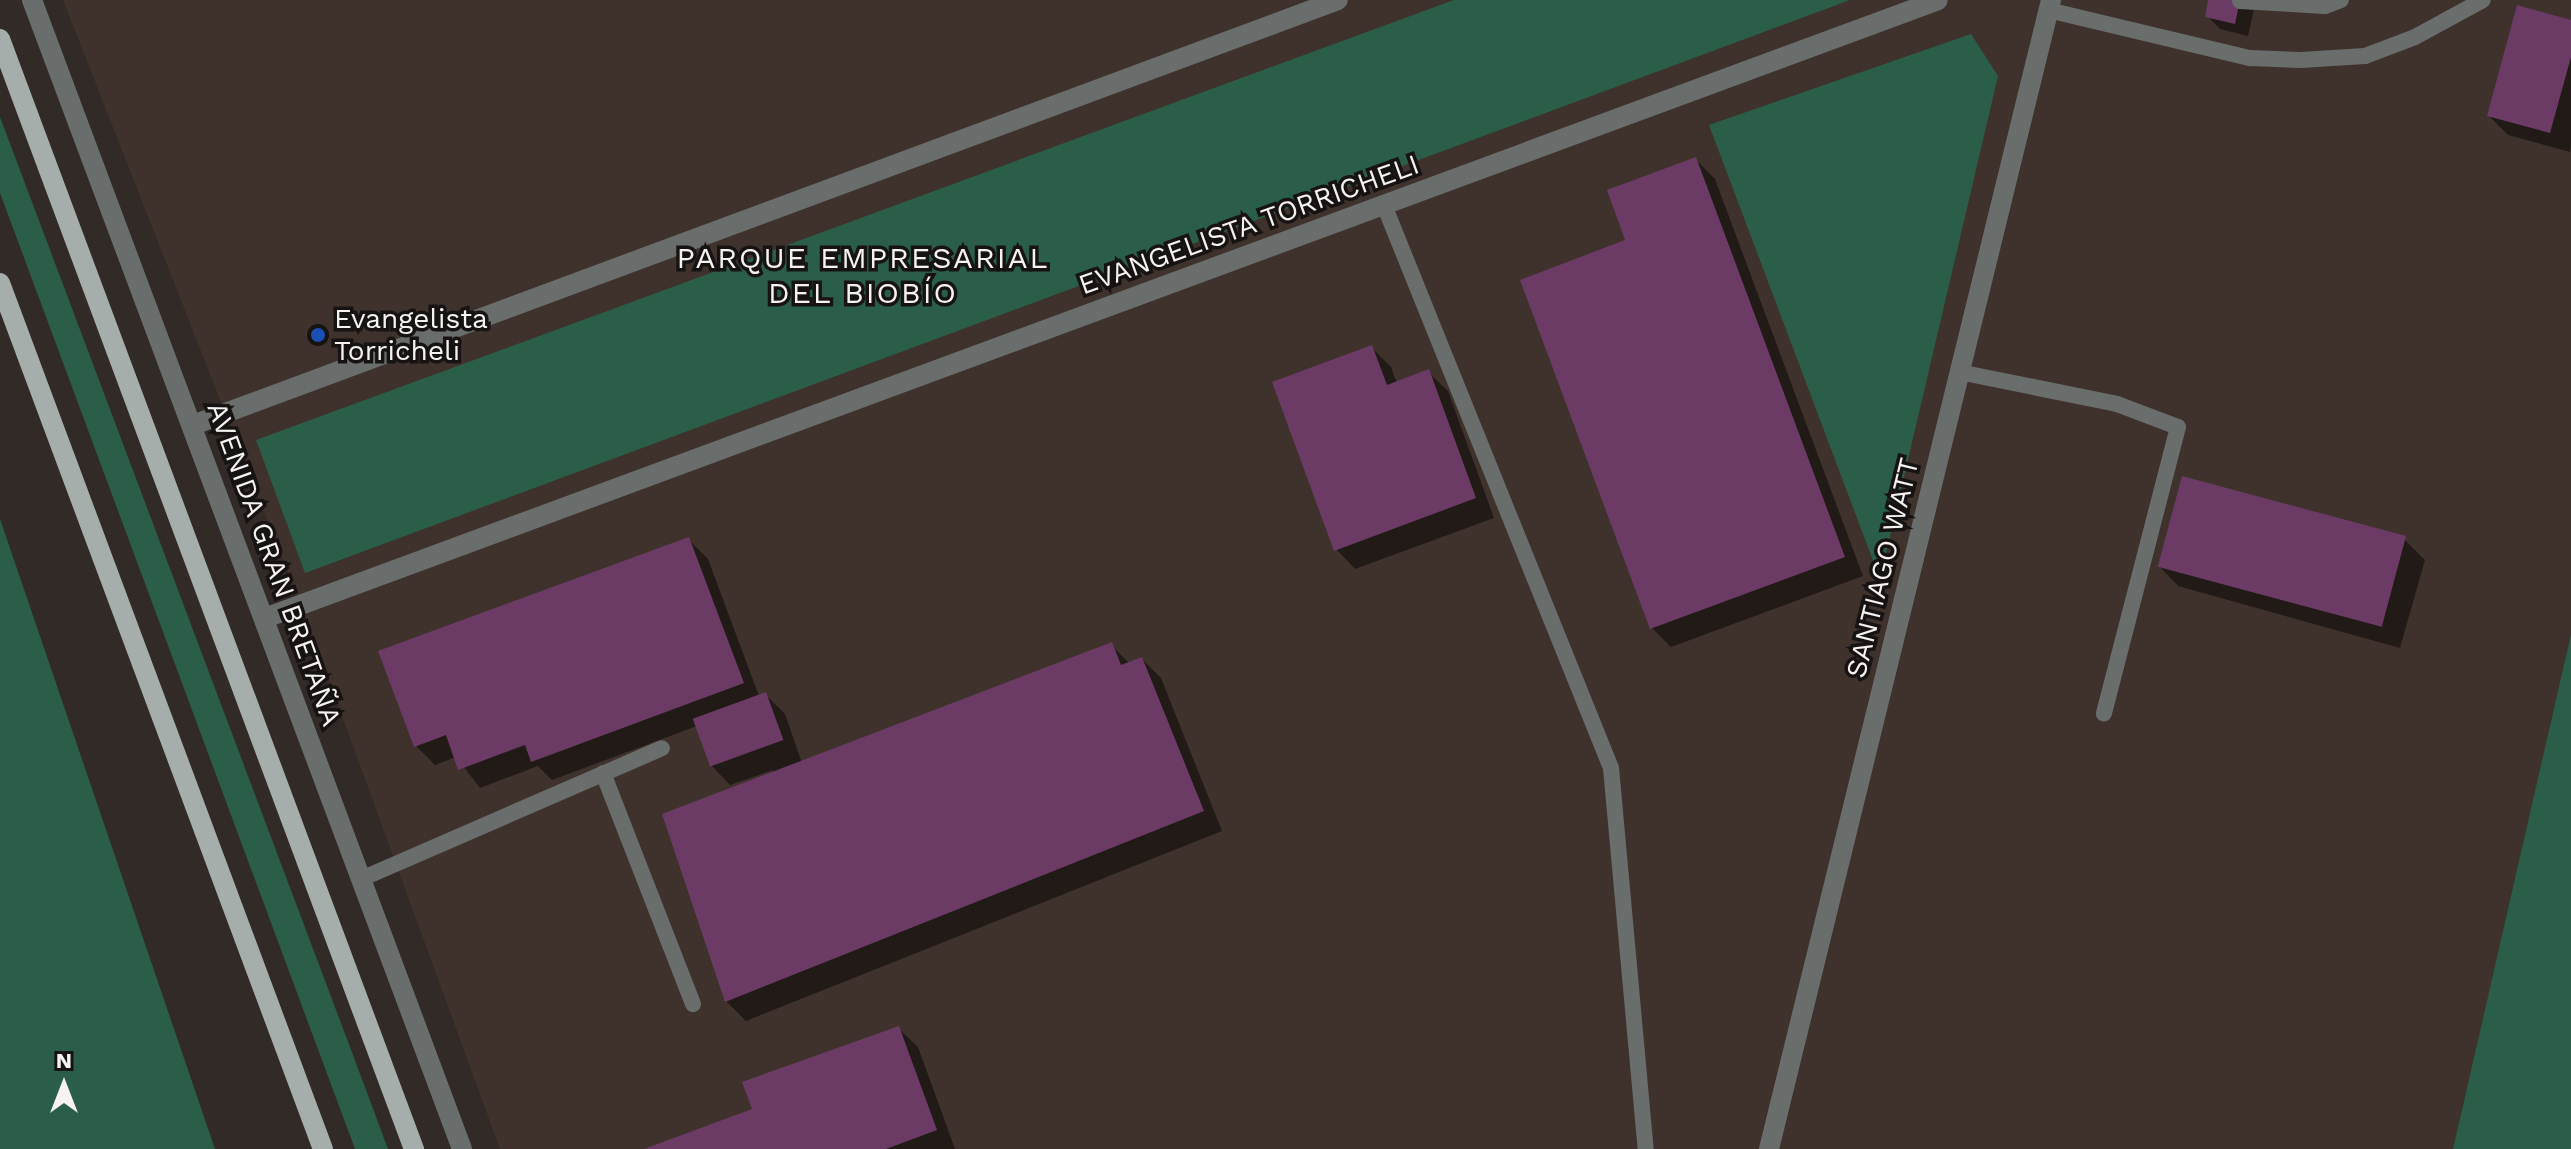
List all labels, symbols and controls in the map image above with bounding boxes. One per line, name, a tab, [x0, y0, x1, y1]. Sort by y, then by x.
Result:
street label: EVANGELISTA TORRICHELI	[1073, 147, 1425, 303]
district label: PARQUE EMPRESARIAL DEL BIOBÍO	[677, 240, 1049, 310]
place label: Evangelista Torricheli	[334, 302, 488, 368]
marker: Evangelista Torricheli	[309, 326, 327, 344]
street label: AVENIDA GRAN BRETAÑA	[199, 397, 349, 731]
street label: SANTIAGO WATT	[1839, 454, 1927, 682]
north arrow	[24, 1045, 104, 1125]
text: N	[56, 1048, 72, 1073]

